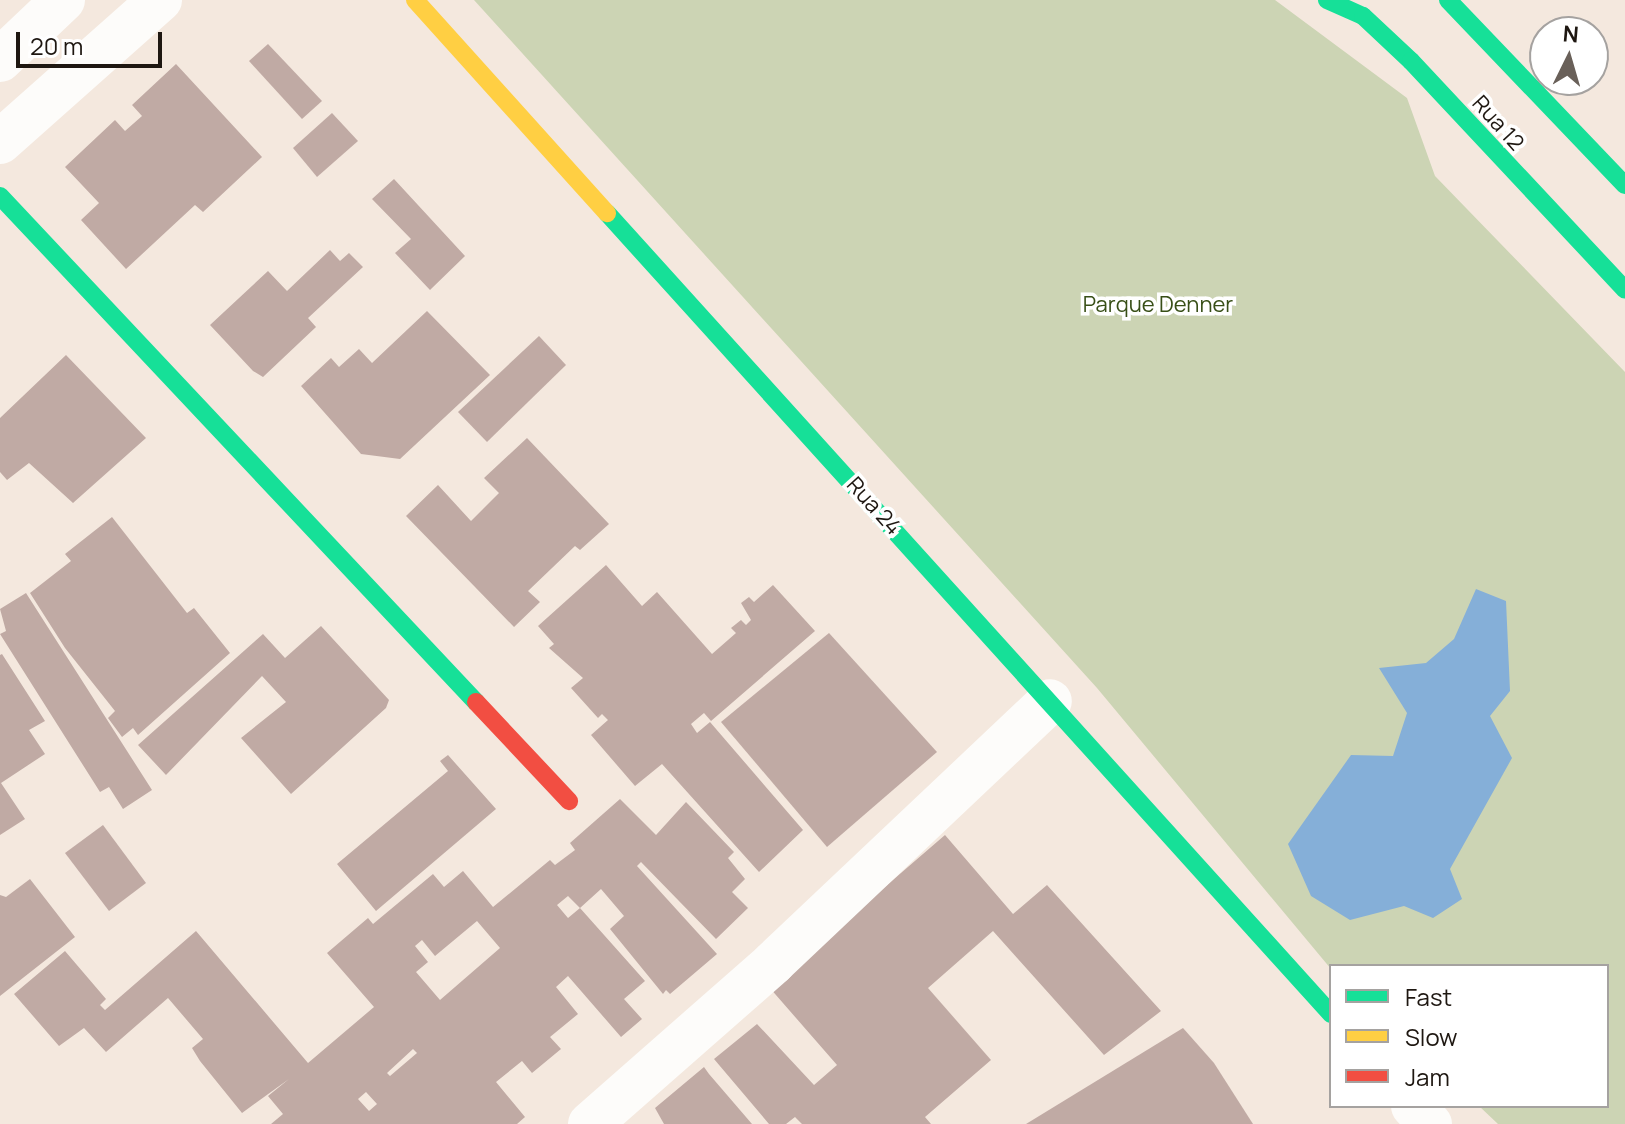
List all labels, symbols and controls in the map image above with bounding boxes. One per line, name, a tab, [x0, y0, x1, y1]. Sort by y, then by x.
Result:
scale bar	[20, 16, 166, 66]
north arrow	[1529, 16, 1609, 96]
text: N	[1562, 18, 1580, 50]
text: 20 m	[30, 29, 83, 62]
street label: Rua 12	[1467, 90, 1529, 156]
park label: Parque Denner	[1083, 292, 1233, 318]
street label: Rua 24	[841, 472, 907, 540]
legend	[1329, 964, 1609, 1108]
text: Fast	[1405, 980, 1452, 1013]
text: Slow	[1405, 1020, 1458, 1053]
text: Jam	[1405, 1060, 1450, 1093]

